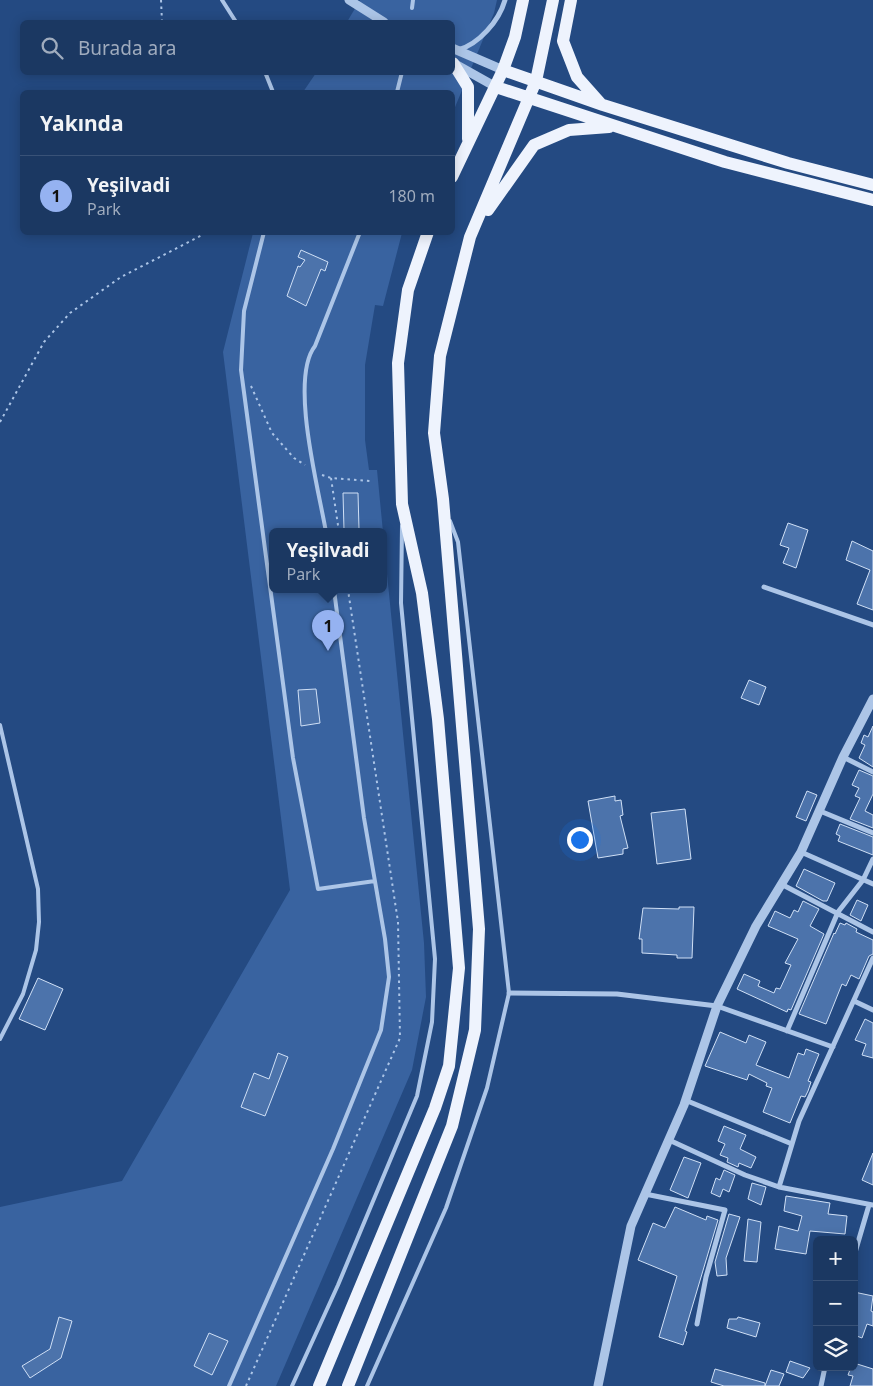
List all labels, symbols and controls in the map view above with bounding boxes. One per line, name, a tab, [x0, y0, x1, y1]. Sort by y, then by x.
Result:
search box	[20, 20, 455, 75]
icon: search	[38, 34, 66, 62]
text: Burada ara	[78, 35, 176, 61]
text: Yakında	[40, 109, 123, 137]
text: Yeşilvadi	[87, 172, 170, 198]
text: 1	[51, 185, 61, 207]
text: 180 m	[388, 185, 435, 207]
text: Park	[87, 198, 121, 220]
popup	[269, 528, 387, 593]
text: Yeşilvadi	[286, 537, 370, 563]
text: Park	[286, 563, 320, 585]
pin: 1	[312, 610, 344, 651]
your location	[567, 827, 593, 853]
map controls	[813, 1236, 858, 1371]
button: +	[813, 1236, 858, 1281]
button: −	[813, 1281, 858, 1326]
button: layers	[813, 1326, 858, 1371]

